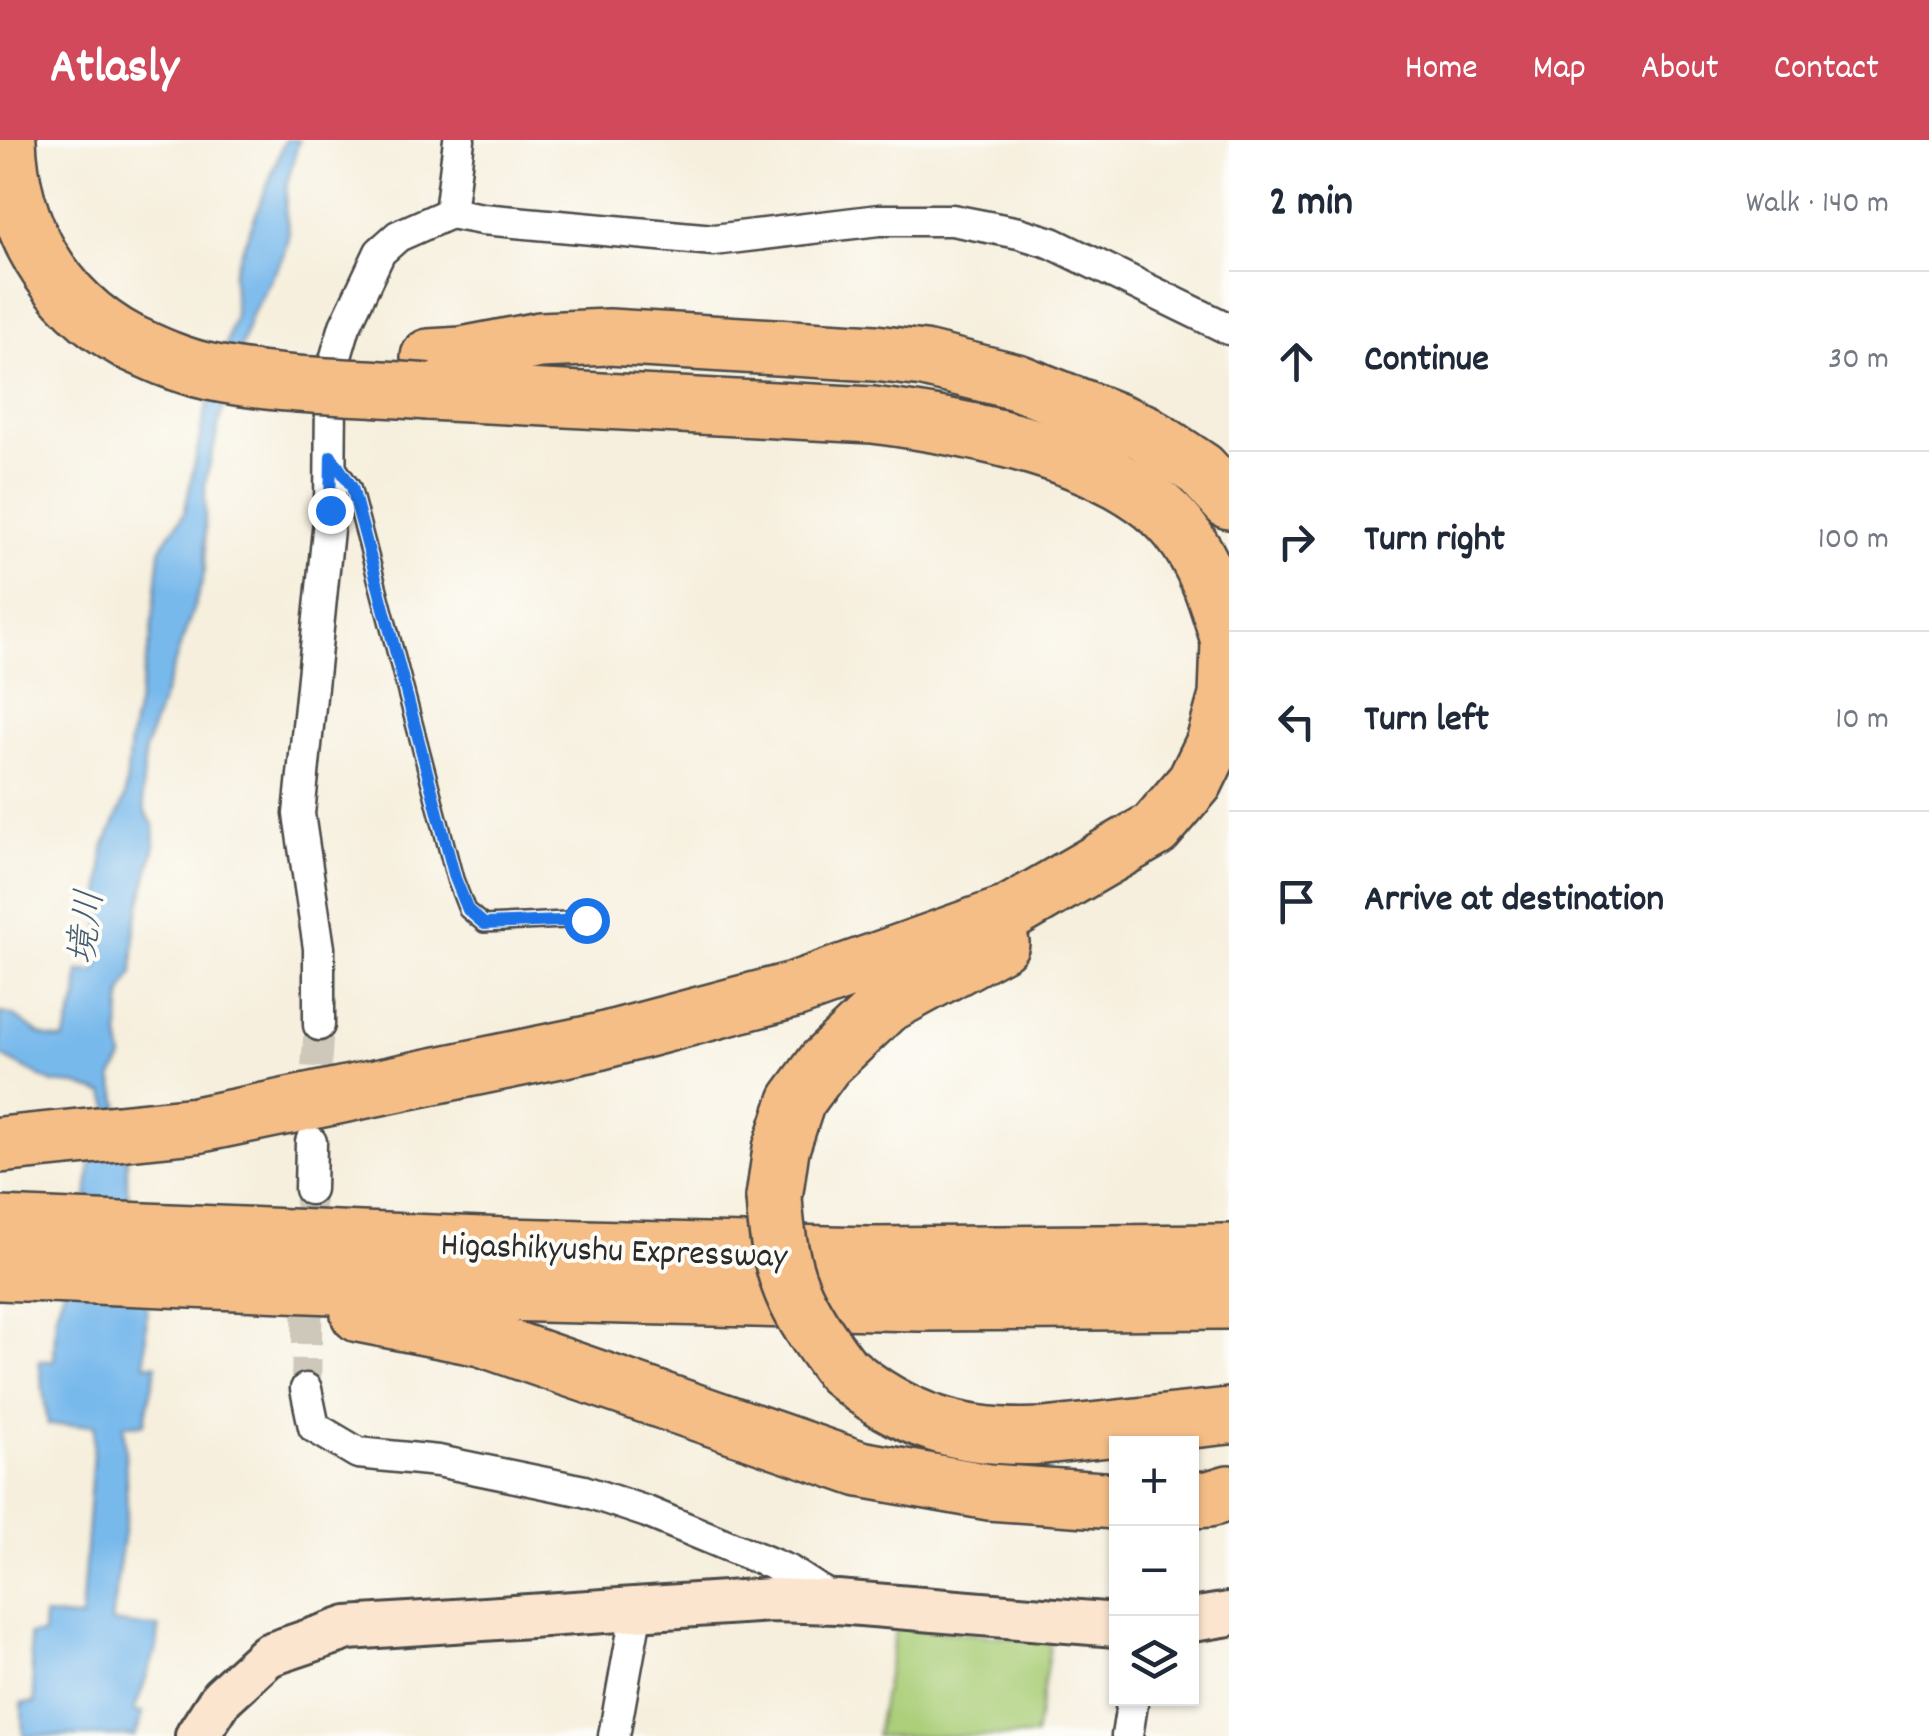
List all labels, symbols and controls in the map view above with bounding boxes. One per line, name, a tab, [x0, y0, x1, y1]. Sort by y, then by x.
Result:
text: Atlasly	[50, 36, 179, 105]
text: Home	[1405, 45, 1478, 95]
text: Map	[1533, 45, 1586, 95]
text: About	[1641, 45, 1719, 95]
text: Contact	[1774, 45, 1879, 95]
text: 2 min	[1269, 175, 1353, 235]
text: Walk · 140 m	[1746, 182, 1889, 228]
icon: ahead	[1269, 334, 1324, 389]
text: Continue	[1364, 334, 1489, 389]
text: 30 m	[1828, 338, 1889, 384]
route end	[308, 488, 354, 534]
icon: right	[1269, 514, 1324, 569]
text: Turn right	[1364, 514, 1505, 569]
text: 100 m	[1818, 518, 1889, 564]
icon: left	[1269, 694, 1324, 749]
text: Turn left	[1364, 694, 1489, 749]
text: 10 m	[1835, 698, 1889, 744]
icon: arrive	[1269, 874, 1324, 929]
text: Arrive at destination	[1364, 874, 1664, 929]
water label: 境川	[58, 887, 121, 969]
route start	[564, 898, 610, 944]
street label: Higashikyushu Expressway	[440, 1222, 789, 1284]
map controls	[1109, 1436, 1199, 1706]
button: +	[1109, 1436, 1199, 1526]
button: −	[1109, 1526, 1199, 1616]
button: layers	[1109, 1616, 1199, 1706]

